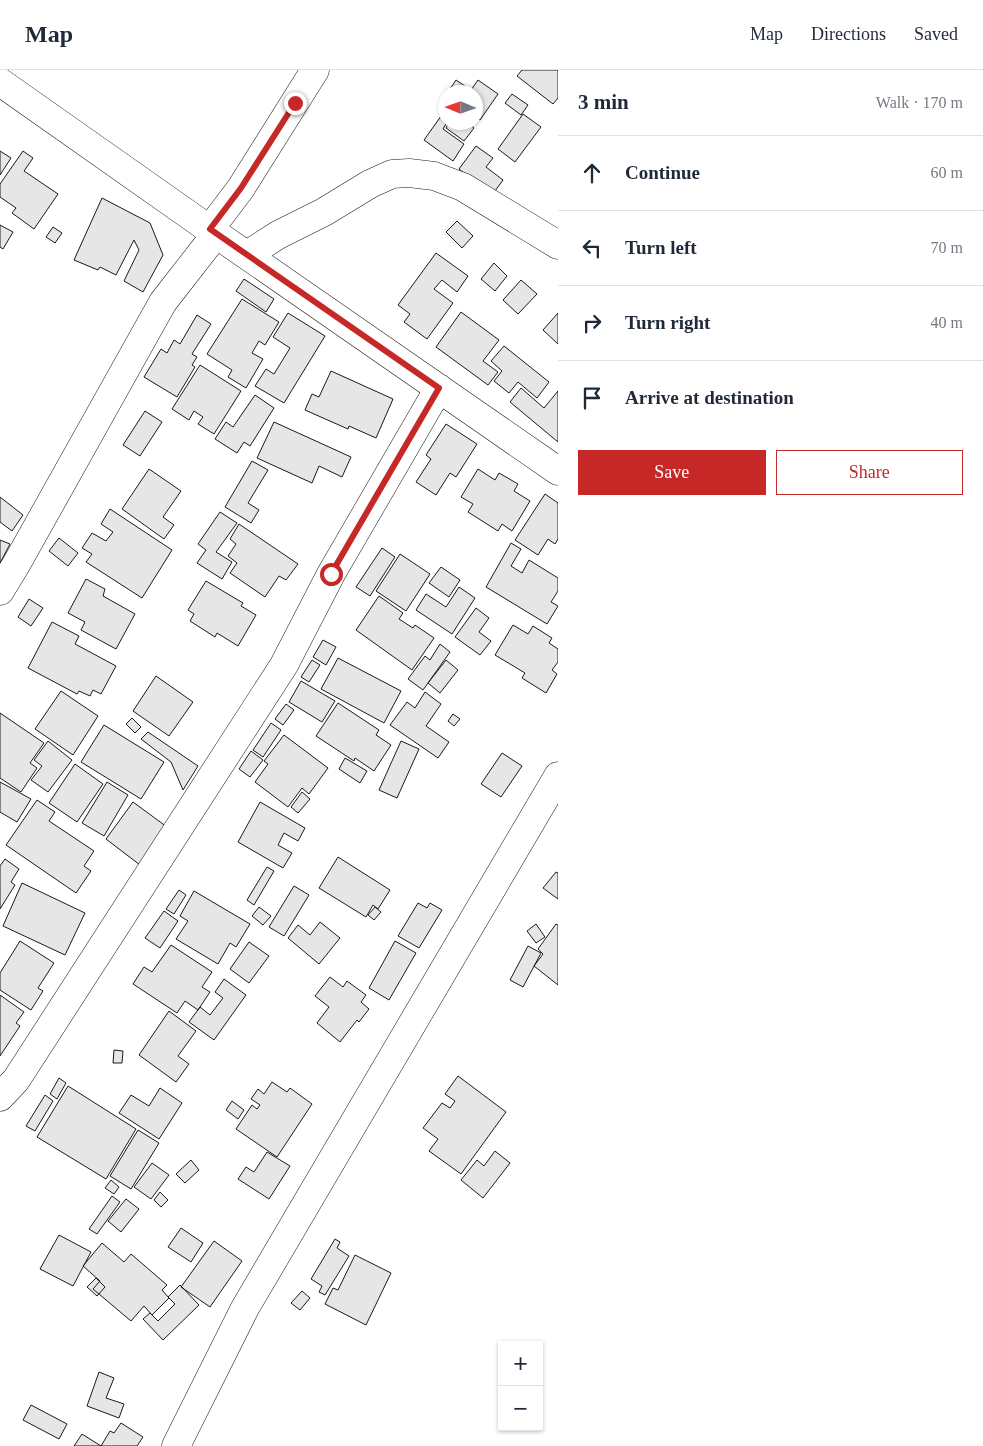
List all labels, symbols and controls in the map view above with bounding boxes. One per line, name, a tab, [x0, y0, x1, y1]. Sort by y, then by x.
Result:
text: Map	[25, 21, 73, 47]
text: Map	[750, 24, 783, 44]
text: Directions	[811, 24, 886, 44]
text: Saved	[914, 24, 958, 44]
north arrow	[438, 85, 483, 130]
text: 3 min	[578, 90, 629, 114]
route end	[284, 92, 307, 115]
text: Walk · 170 m	[876, 94, 963, 111]
icon: ahead	[578, 159, 606, 187]
text: Continue	[625, 162, 700, 183]
text: 60 m	[931, 164, 963, 181]
icon: left	[578, 234, 606, 262]
text: Turn left	[625, 237, 697, 258]
text: 70 m	[931, 239, 963, 256]
icon: right	[578, 309, 606, 337]
text: Turn right	[625, 312, 710, 333]
text: 40 m	[931, 314, 963, 331]
icon: arrive	[578, 384, 606, 412]
text: Arrive at destination	[625, 387, 794, 408]
button: Save	[578, 450, 766, 495]
button: Share	[776, 450, 963, 495]
route start	[320, 563, 343, 586]
map controls	[498, 1341, 543, 1431]
button: +	[498, 1341, 543, 1386]
button: −	[498, 1386, 543, 1431]

